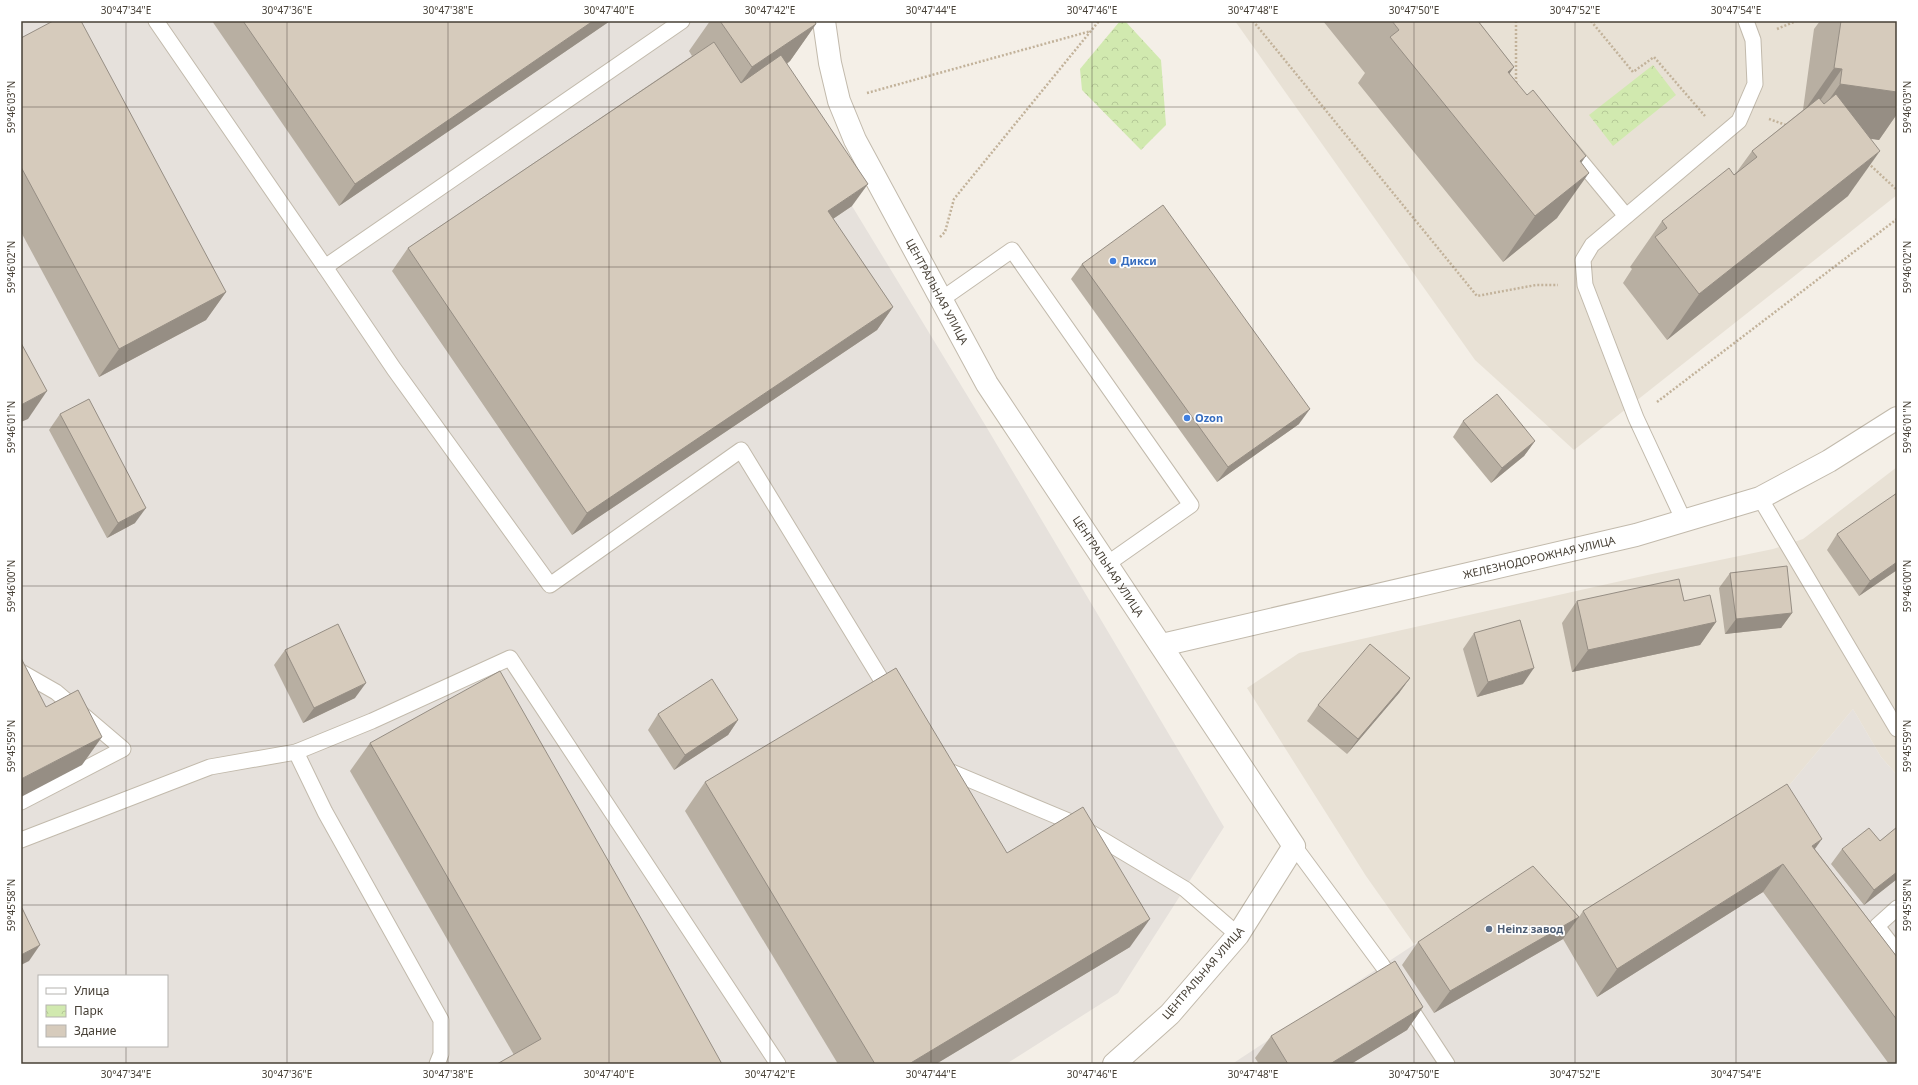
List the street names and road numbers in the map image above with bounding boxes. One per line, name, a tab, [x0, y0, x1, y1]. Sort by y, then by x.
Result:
street label: ЦЕНТРАЛЬНАЯ УЛИЦА	[903, 236, 973, 348]
street label: ЦЕНТРАЛЬНАЯ УЛИЦА	[1070, 513, 1148, 620]
street label: ЖЕЛЕЗНОДОРОЖНАЯ УЛИЦА	[1461, 532, 1617, 582]
street label: ЦЕНТРАЛЬНАЯ УЛИЦА	[1158, 922, 1248, 1022]

